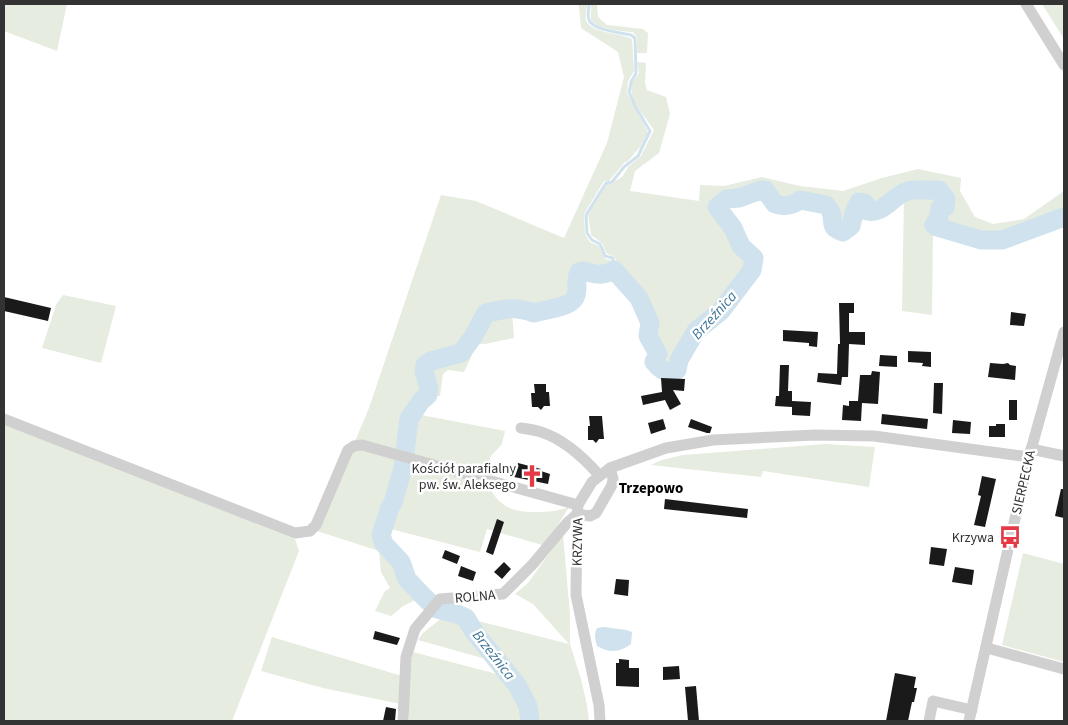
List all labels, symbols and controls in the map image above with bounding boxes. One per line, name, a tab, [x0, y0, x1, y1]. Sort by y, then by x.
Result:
water label: Brzeźnica	[687, 287, 742, 344]
street label: SIERPECKA	[1007, 448, 1041, 516]
place label: Kościół parafialny pw. św. Aleksego	[412, 459, 516, 495]
church icon: Kościół parafialny pw. św. Aleksego	[519, 463, 545, 489]
district label: Trzepowo	[619, 478, 683, 499]
street label: KRZYWA	[568, 517, 588, 566]
bus stop icon: Krzywa	[997, 524, 1023, 550]
place label: Krzywa	[952, 528, 994, 548]
street label: ROLNA	[454, 585, 497, 609]
water label: Brzeźnica	[467, 626, 520, 685]

